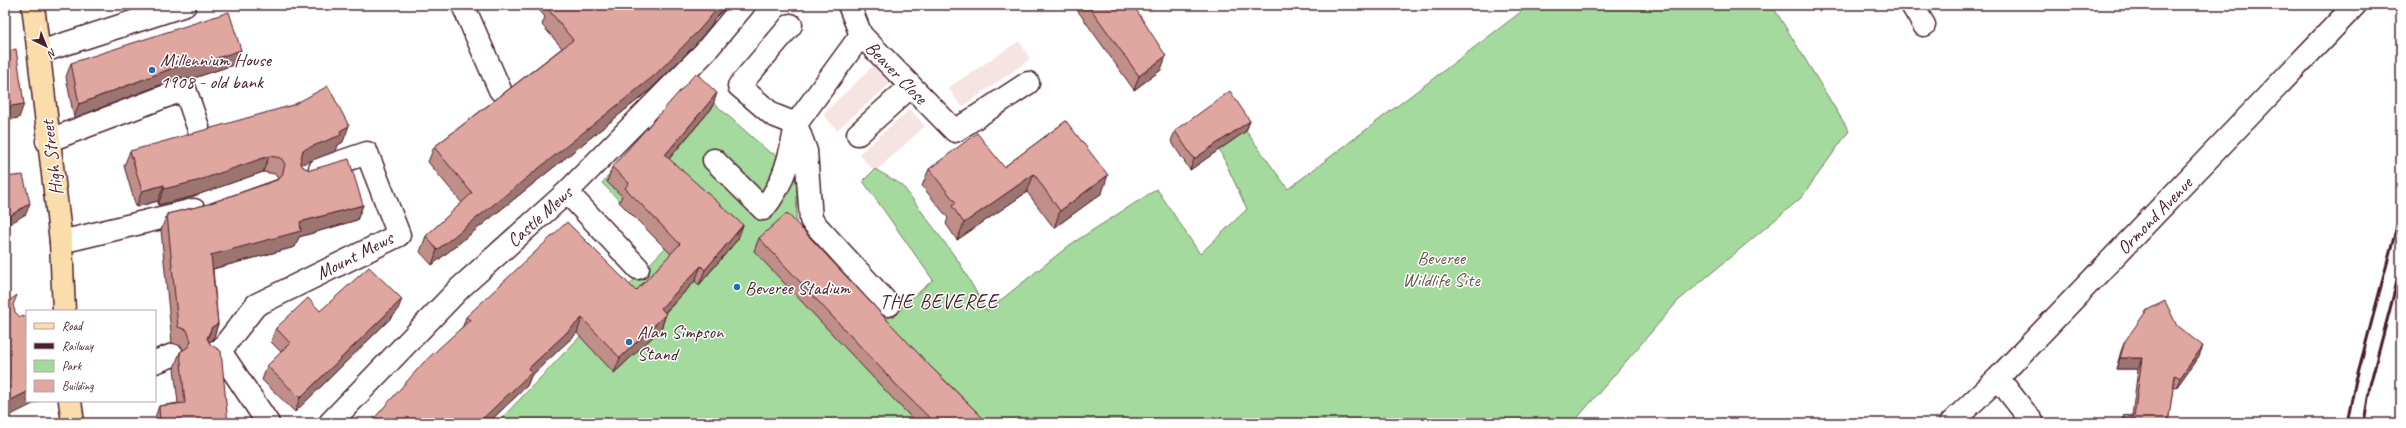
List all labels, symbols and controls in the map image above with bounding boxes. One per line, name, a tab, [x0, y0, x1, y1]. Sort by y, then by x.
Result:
north arrow	[26, 26, 66, 66]
street label: Beaver Close	[860, 36, 934, 111]
text: N	[44, 46, 60, 62]
place label: Millennium House 1908 - old bank	[160, 48, 273, 94]
marker: Millennium House 1908 - old bank	[147, 65, 157, 75]
street label: High Street	[35, 117, 68, 197]
street label: Ormond Avenue	[2112, 170, 2199, 260]
street label: Castle Mews	[502, 180, 579, 252]
street label: Mount Mews	[312, 225, 399, 285]
park label: Beveree Wildlife Site	[1402, 246, 1481, 292]
place label: Beveree Stadium	[745, 276, 851, 300]
marker: Beveree Stadium	[732, 282, 742, 292]
district label: THE BEVEREE	[880, 289, 1000, 314]
legend	[26, 310, 156, 402]
text: Road	[62, 318, 84, 334]
place label: Alan Simpson Stand	[637, 320, 725, 366]
marker: Alan Simpson Stand	[624, 337, 634, 347]
text: Railway	[62, 338, 94, 354]
text: Park	[62, 358, 83, 374]
text: Building	[62, 378, 94, 394]

